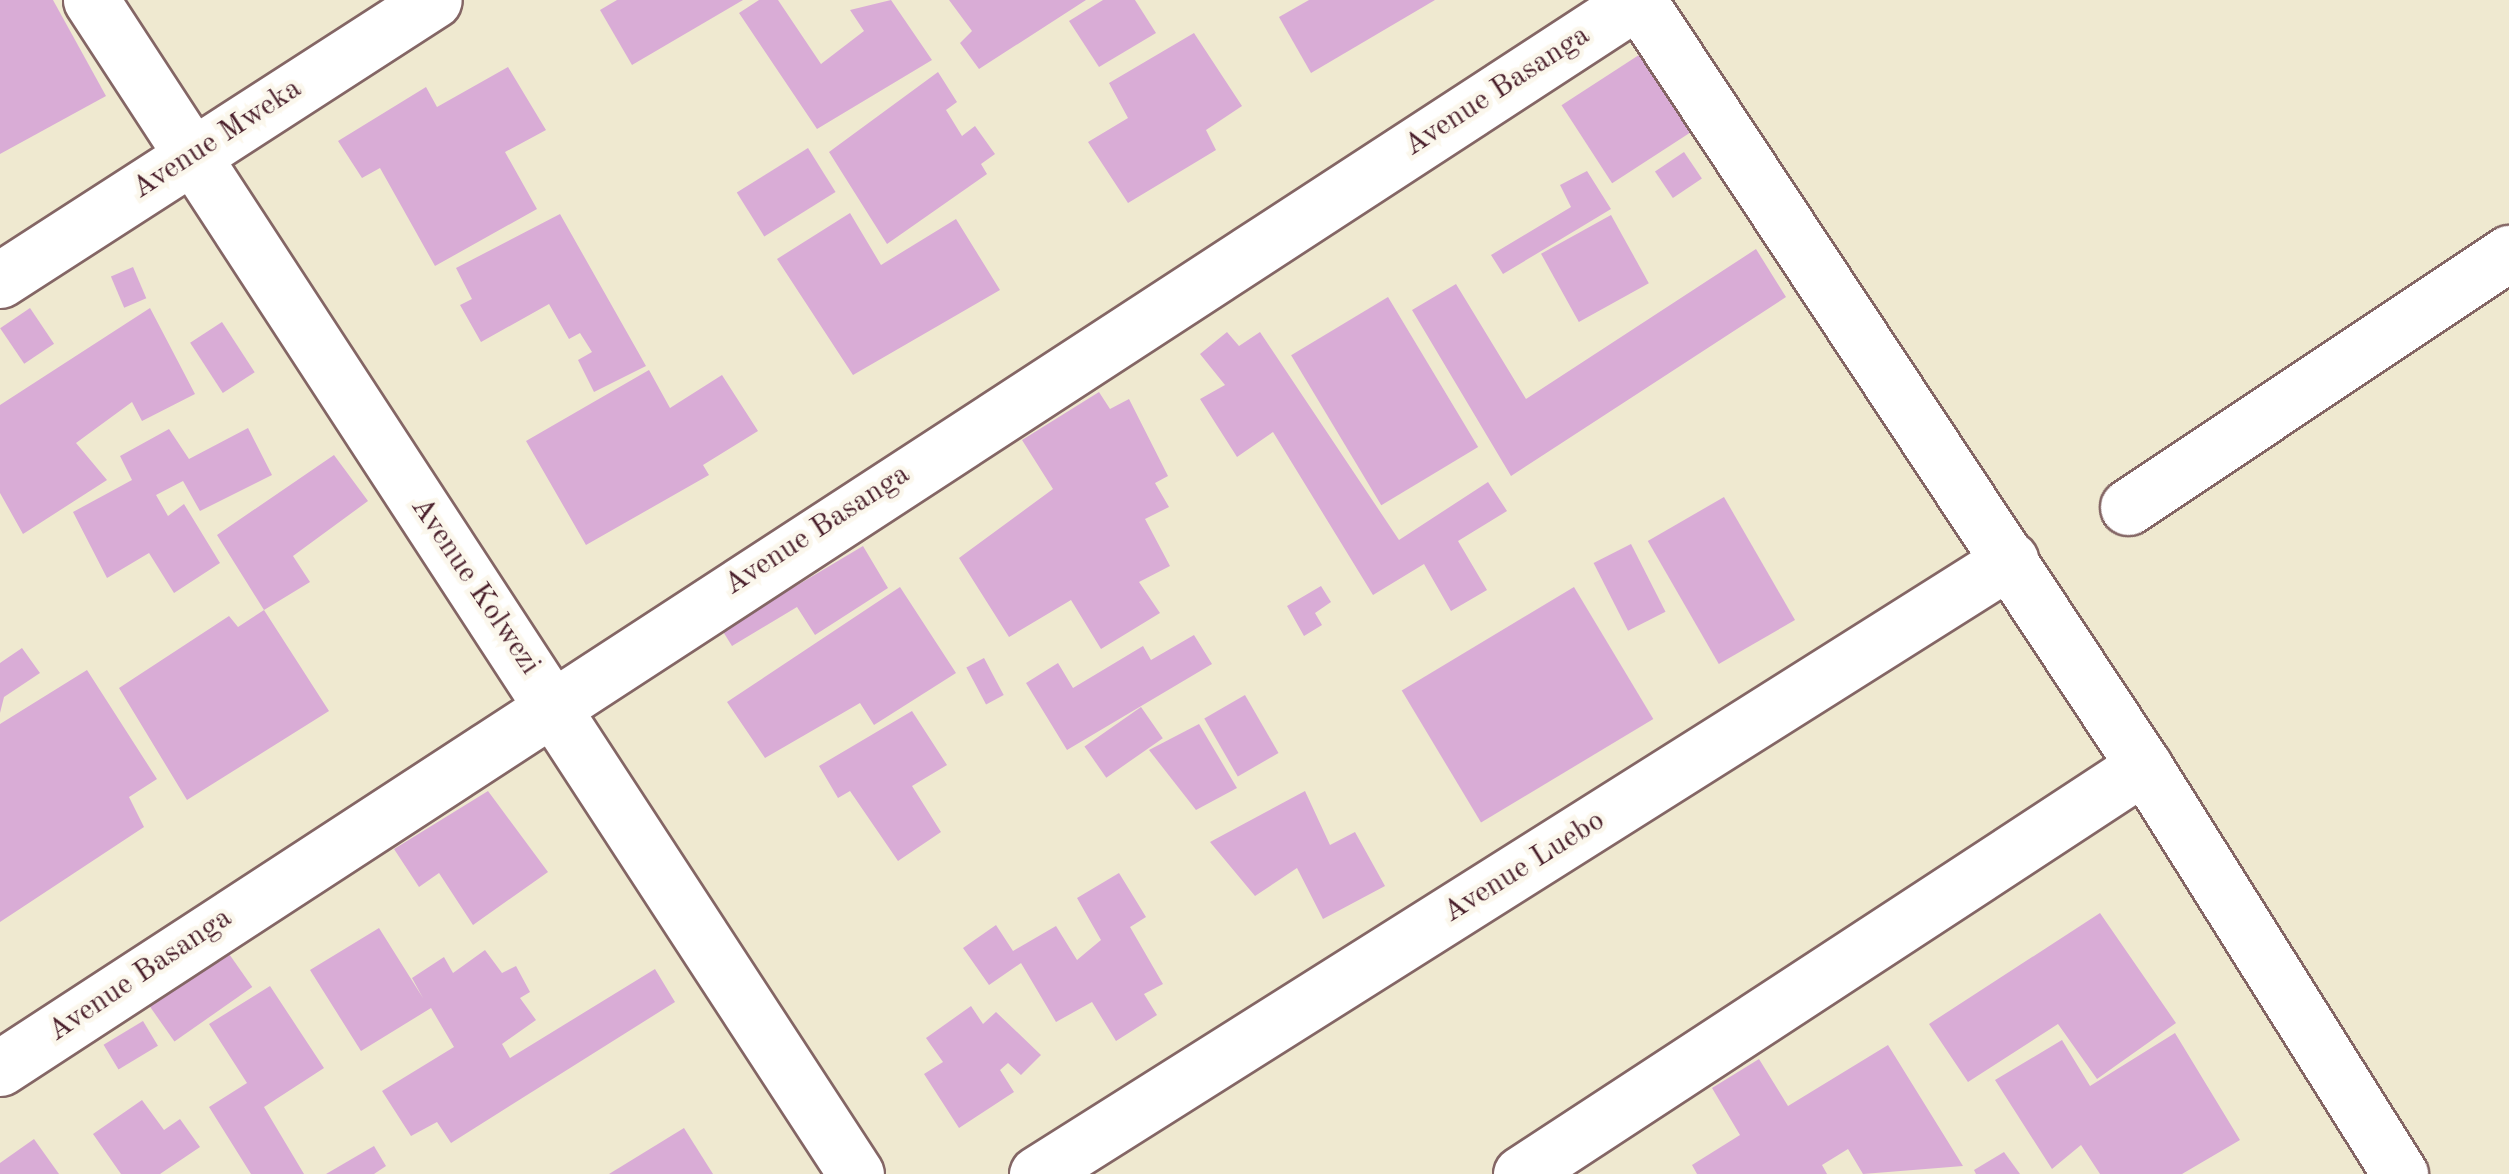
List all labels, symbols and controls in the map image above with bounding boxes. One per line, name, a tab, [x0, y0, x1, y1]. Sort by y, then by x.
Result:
street label: Avenue Basanga	[1397, 18, 1597, 164]
street label: Avenue Mweka	[125, 71, 309, 207]
street label: Avenue Basanga	[717, 457, 917, 603]
street label: Avenue Kolwezi	[402, 490, 548, 682]
street label: Avenue Luebo	[1437, 803, 1611, 931]
street label: Avenue Basanga	[41, 900, 239, 1050]

